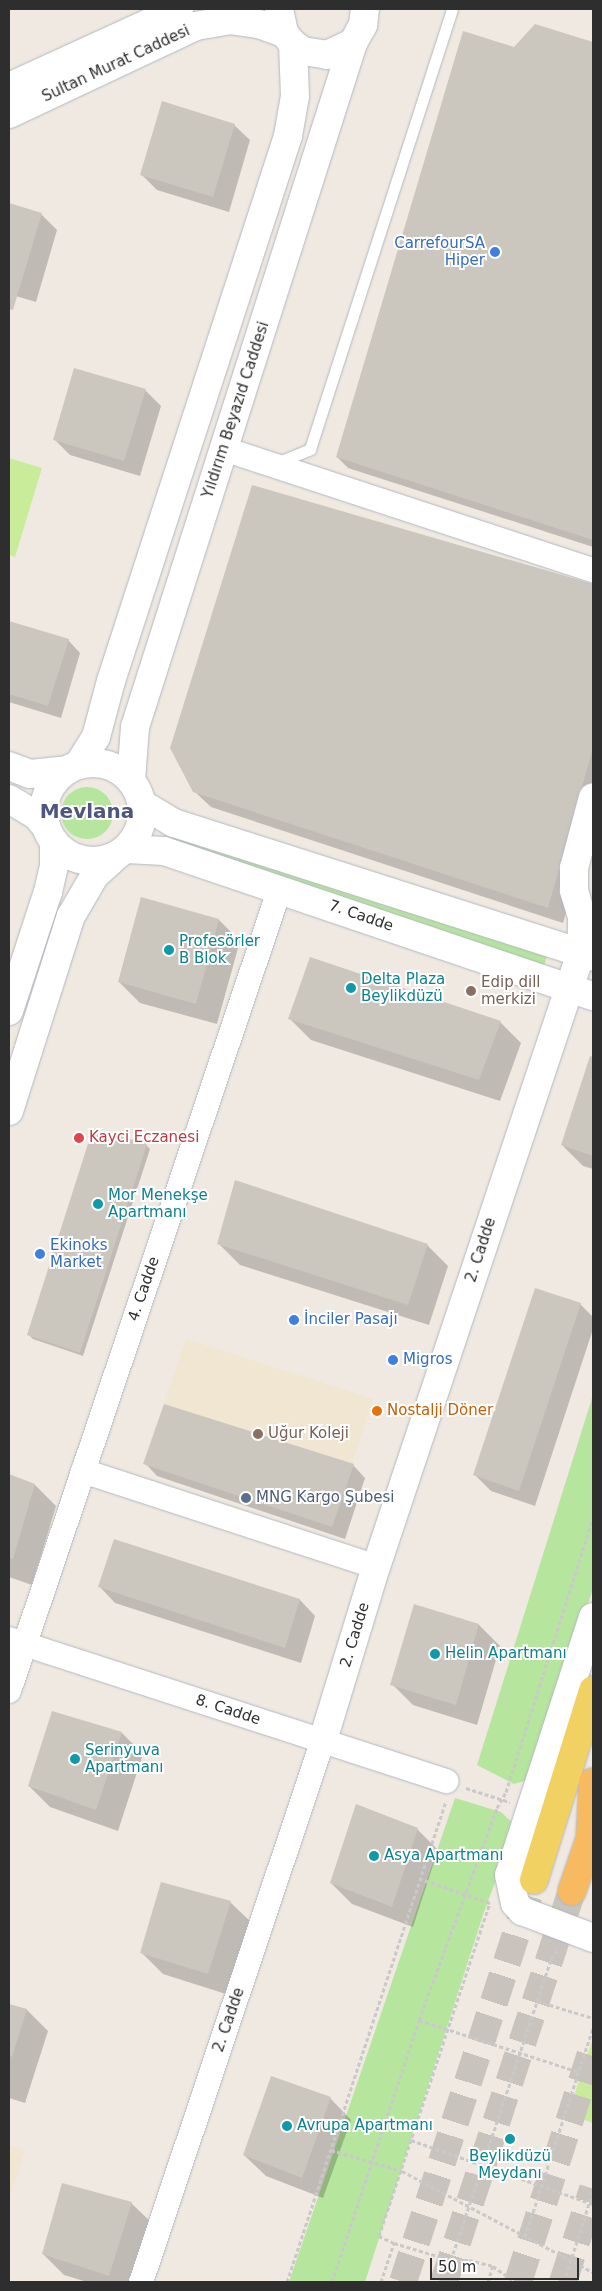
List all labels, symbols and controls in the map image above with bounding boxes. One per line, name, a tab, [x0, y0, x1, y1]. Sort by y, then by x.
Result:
street label: Sultan Murat Caddesi	[39, 22, 193, 106]
place label: CarrefourSA Hiper	[394, 234, 485, 269]
marker: CarrefourSA Hiper	[489, 246, 501, 258]
street label: Yıldırım Beyazıd Caddesi	[199, 319, 273, 501]
district label: Mevlana	[40, 799, 134, 823]
street label: 7. Cadde	[326, 897, 396, 935]
place label: Profesörler B Blok	[179, 932, 260, 967]
marker: Profesörler B Blok	[163, 944, 175, 956]
place label: Delta Plaza Beylikdüzü	[361, 970, 445, 1005]
place label: Edip dill merkizi	[481, 973, 540, 1008]
marker: Delta Plaza Beylikdüzü	[345, 982, 357, 994]
marker: Edip dill merkizi	[465, 985, 477, 997]
place label: Kayci Eczanesi	[89, 1129, 199, 1147]
marker: Kayci Eczanesi	[73, 1132, 85, 1144]
place label: Mor Menekşe Apartmanı	[108, 1186, 208, 1221]
marker: Mor Menekşe Apartmanı	[92, 1198, 104, 1210]
street label: 2. Cadde	[462, 1215, 500, 1285]
place label: Ekinoks Market	[50, 1236, 108, 1271]
marker: Ekinoks Market	[34, 1248, 46, 1260]
street label: 4. Cadde	[125, 1254, 163, 1324]
place label: İnciler Pasajı	[304, 1311, 398, 1329]
marker: İnciler Pasajı	[288, 1314, 300, 1326]
place label: Migros	[403, 1351, 452, 1369]
marker: Migros	[387, 1354, 399, 1366]
place label: Nostalji Döner	[387, 1402, 493, 1420]
marker: Nostalji Döner	[371, 1405, 383, 1417]
place label: Uğur Koleji	[268, 1425, 349, 1443]
marker: Uğur Koleji	[252, 1428, 264, 1440]
place label: MNG Kargo Şubesi	[256, 1489, 394, 1507]
marker: MNG Kargo Şubesi	[240, 1492, 252, 1504]
street label: 2. Cadde	[337, 1600, 373, 1670]
place label: Helin Apartmanı	[445, 1645, 567, 1663]
marker: Helin Apartmanı	[429, 1648, 441, 1660]
street label: 8. Cadde	[193, 1691, 263, 1729]
place label: Serinyuva Apartmanı	[85, 1741, 164, 1776]
marker: Serinyuva Apartmanı	[69, 1753, 81, 1765]
place label: Asya Apartmanı	[384, 1847, 503, 1865]
marker: Asya Apartmanı	[368, 1850, 380, 1862]
street label: 2. Cadde	[210, 1985, 248, 2055]
place label: Avrupa Apartmanı	[297, 2117, 433, 2135]
marker: Avrupa Apartmanı	[281, 2120, 293, 2132]
marker: Beylikdüzü Meydanı	[504, 2133, 516, 2145]
place label: Beylikdüzü Meydanı	[469, 2147, 551, 2182]
scale bar	[432, 2248, 581, 2280]
text: 50 m	[438, 2258, 476, 2276]

